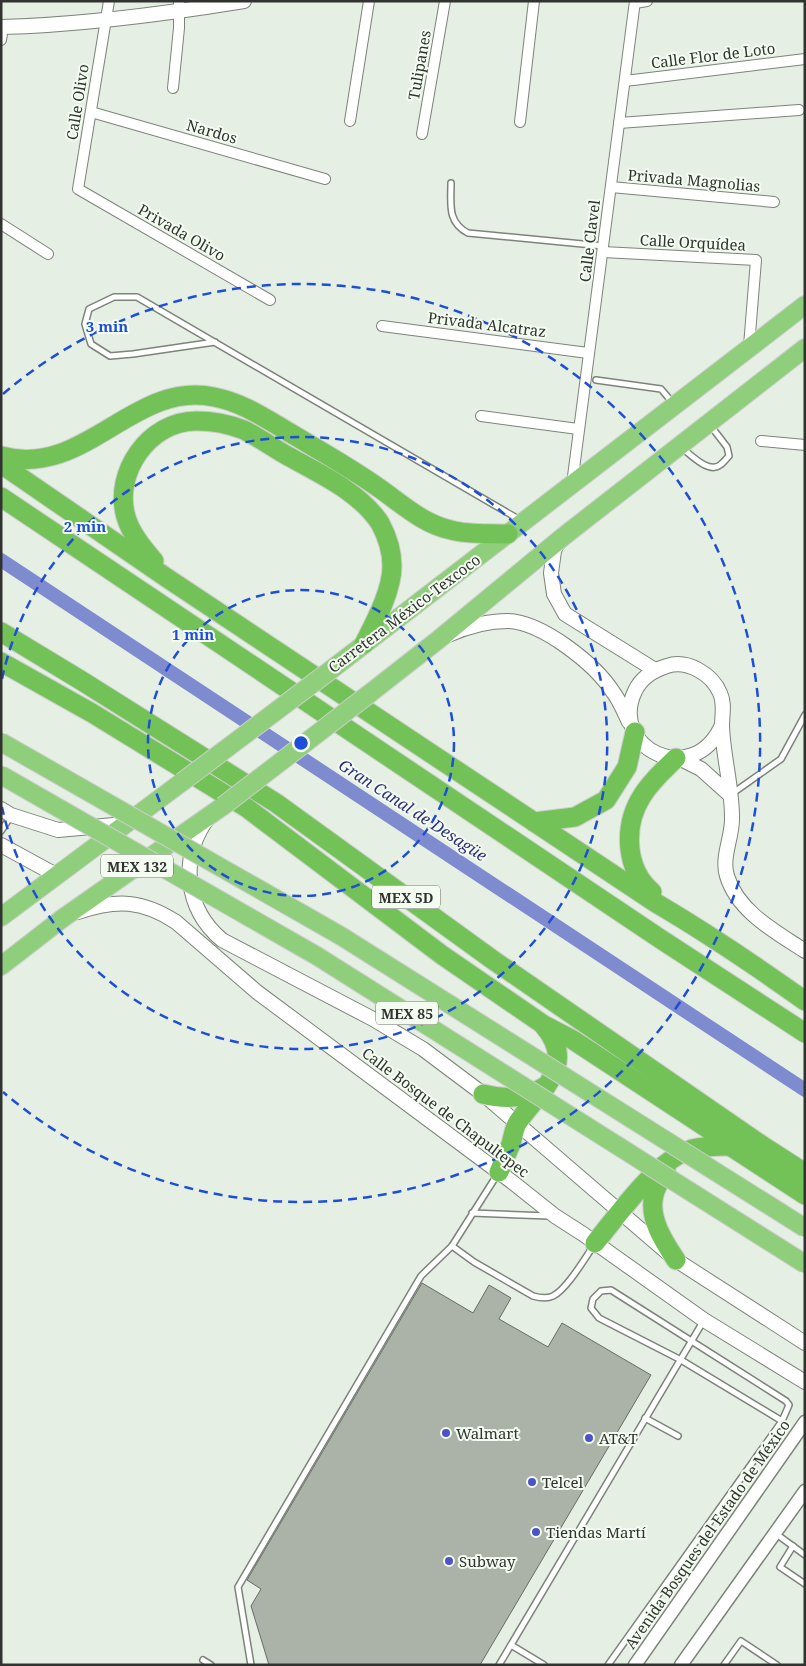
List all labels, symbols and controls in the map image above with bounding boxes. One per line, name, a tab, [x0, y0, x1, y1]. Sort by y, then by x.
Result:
street label: Tulipanes	[403, 28, 435, 101]
street label: Calle Flor de Loto	[650, 37, 776, 73]
street label: Calle Olivo	[61, 63, 93, 141]
street label: Nardos	[184, 114, 240, 148]
street label: Privada Magnolias	[627, 164, 761, 196]
street label: Calle Clavel	[574, 198, 604, 283]
street label: Privada Olivo	[135, 199, 229, 265]
street label: Calle Orquídea	[639, 229, 747, 255]
street label: Privada Alcatraz	[427, 307, 547, 341]
text: 3 min	[86, 316, 128, 336]
text: 2 min	[64, 516, 106, 536]
street label: Carretera México-Texcoco	[324, 549, 484, 677]
text: 1 min	[172, 624, 214, 644]
centre of rings	[292, 734, 310, 752]
water label: Gran Canal de Desagüe	[335, 754, 491, 866]
road number: MEX 132	[101, 854, 173, 878]
road number: MEX 5D	[372, 886, 440, 909]
road number: MEX 85	[376, 1001, 438, 1024]
street label: Calle Bosque de Chapultepec	[358, 1043, 534, 1181]
street label: Avenida Bosques del Estado de México	[620, 1416, 794, 1652]
place label: Walmart	[456, 1423, 519, 1443]
marker: Walmart	[440, 1427, 452, 1439]
place label: AT&T	[599, 1428, 638, 1448]
marker: AT&T	[583, 1432, 595, 1444]
place label: Telcel	[542, 1472, 584, 1492]
marker: Telcel	[526, 1476, 538, 1488]
place label: Tiendas Martí	[546, 1522, 646, 1542]
marker: Tiendas Martí	[530, 1526, 542, 1538]
place label: Subway	[459, 1551, 516, 1571]
marker: Subway	[443, 1555, 455, 1567]

